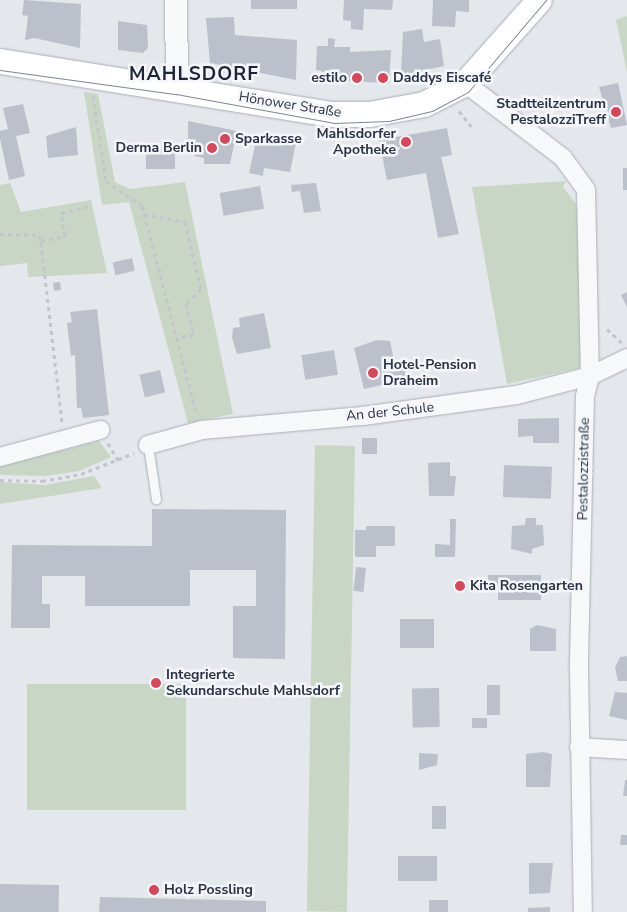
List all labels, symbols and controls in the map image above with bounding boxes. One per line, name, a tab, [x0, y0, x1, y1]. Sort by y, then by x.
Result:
district label: MAHLSDORF	[128, 64, 260, 86]
place label: estilo	[311, 70, 347, 86]
place label: Daddys Eiscafé	[393, 70, 491, 86]
marker: estilo	[351, 72, 363, 84]
marker: Daddys Eiscafé	[377, 72, 389, 84]
street label: Hönower Straße	[237, 89, 343, 121]
place label: Stadtteilzentrum PestalozziTreff	[496, 96, 606, 128]
marker: Stadtteilzentrum PestalozziTreff	[610, 106, 622, 118]
place label: Mahlsdorfer Apotheke	[316, 126, 396, 158]
place label: Sparkasse	[235, 131, 302, 147]
marker: Sparkasse	[219, 133, 231, 145]
marker: Mahlsdorfer Apotheke	[400, 136, 412, 148]
place label: Derma Berlin	[116, 140, 202, 156]
marker: Derma Berlin	[206, 142, 218, 154]
place label: Hotel-Pension Draheim	[383, 357, 476, 390]
marker: Hotel-Pension Draheim	[367, 367, 379, 379]
street label: An der Schule	[345, 399, 435, 425]
street label: Pestalozzistraße	[575, 417, 593, 521]
place label: Kita Rosengarten	[470, 578, 583, 594]
marker: Kita Rosengarten	[454, 580, 466, 592]
place label: Integrierte Sekundarschule Mahlsdorf	[166, 667, 340, 700]
marker: Integrierte Sekundarschule Mahlsdorf	[150, 677, 162, 689]
place label: Holz Possling	[164, 882, 253, 898]
marker: Holz Possling	[148, 884, 160, 896]

